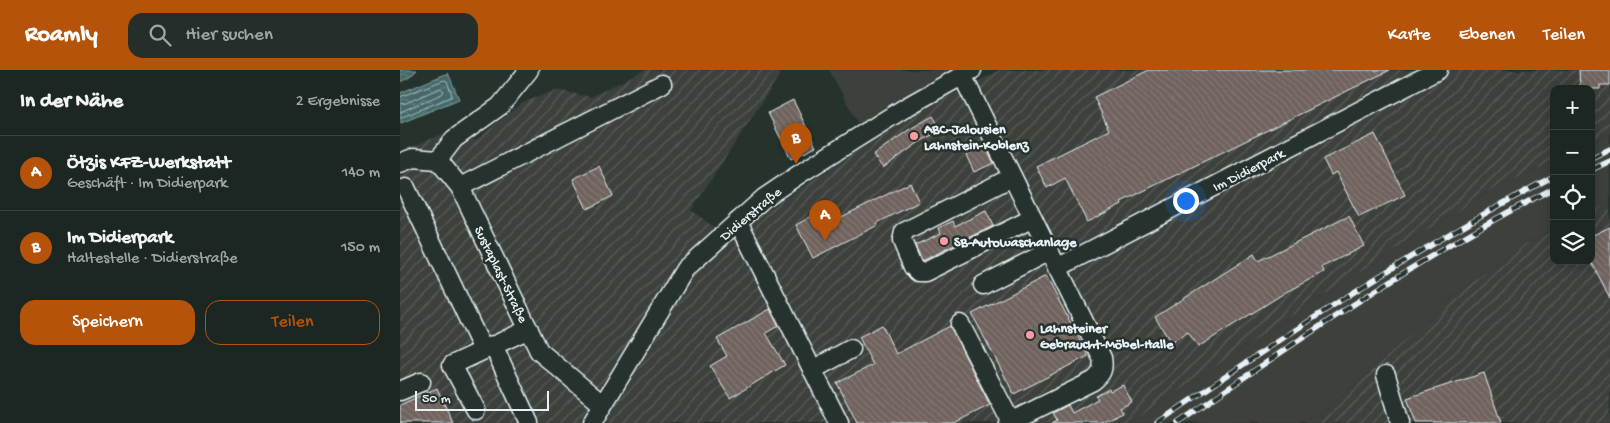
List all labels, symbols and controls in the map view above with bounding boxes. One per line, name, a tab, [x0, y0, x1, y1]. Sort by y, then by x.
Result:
search box	[128, 13, 478, 58]
text: Roamly	[25, 21, 98, 50]
icon: search	[146, 21, 174, 49]
text: Hier suchen	[186, 24, 273, 47]
text: Karte	[1388, 25, 1431, 46]
text: Ebenen	[1459, 25, 1515, 46]
text: Teilen	[1543, 25, 1585, 46]
map controls	[1550, 85, 1595, 265]
button: +	[1550, 85, 1595, 130]
text: In der Nähe	[20, 90, 123, 115]
text: 2 Ergebnisse	[296, 93, 380, 112]
place label: ABC-Jalousien Lahnstein-Koblenz	[923, 122, 1030, 155]
pin: B	[780, 123, 812, 164]
marker: ABC-Jalousien Lahnstein-Koblenz	[908, 130, 920, 142]
button: −	[1550, 130, 1595, 175]
street label: Im Didierpark	[1210, 145, 1289, 197]
text: Ötzis KFZ-Werkstatt	[67, 152, 231, 175]
text: A	[31, 164, 41, 183]
text: 140 m	[342, 164, 380, 183]
text: Geschäft · Im Didierpark	[67, 175, 227, 194]
button: locate	[1550, 175, 1595, 220]
street label: Didierstraße	[717, 184, 786, 246]
your location	[1173, 188, 1199, 214]
pin: A	[809, 200, 841, 241]
button: layers	[1550, 220, 1595, 265]
street label: Sustaplast-Straße	[469, 224, 531, 327]
text: Im Didierpark	[67, 227, 173, 250]
marker: SB-Autowaschanlage	[938, 235, 950, 247]
place label: SB-Autowaschanlage	[954, 235, 1077, 252]
text: B	[32, 239, 40, 258]
text: 150 m	[341, 239, 380, 258]
text: Haltestelle · Didierstraße	[67, 250, 238, 269]
button: Speichern	[20, 300, 195, 345]
button: Teilen	[205, 300, 380, 345]
place label: Lahnsteiner Gebraucht-Möbel-Halle	[1040, 321, 1174, 354]
marker: Lahnsteiner Gebraucht-Möbel-Halle	[1024, 329, 1036, 341]
scale bar	[415, 388, 549, 411]
text: 50 m	[422, 391, 451, 408]

